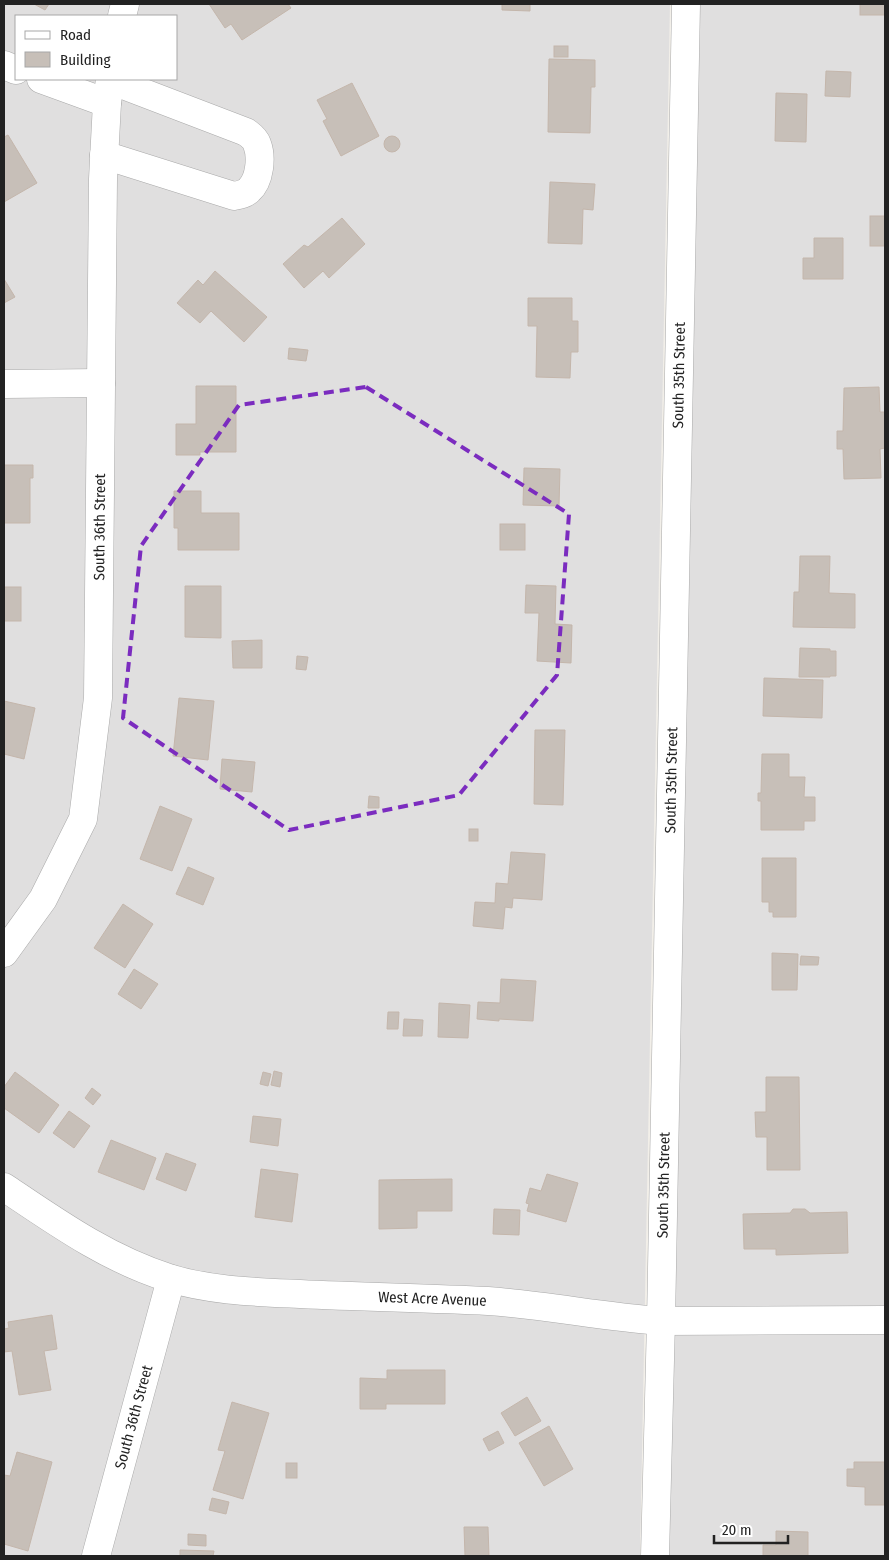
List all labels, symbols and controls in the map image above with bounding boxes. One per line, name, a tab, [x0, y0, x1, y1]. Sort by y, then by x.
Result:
legend	[15, 15, 178, 80]
text: Road	[60, 26, 91, 44]
text: Building	[60, 51, 111, 69]
street label: South 35th Street	[669, 322, 689, 429]
street label: South 36th Street	[90, 473, 109, 581]
street label: South 35th Street	[661, 727, 681, 834]
street label: South 35th Street	[654, 1132, 674, 1238]
street label: West Acre Avenue	[378, 1288, 487, 1310]
street label: South 36th Street	[111, 1363, 156, 1471]
scale bar	[714, 1512, 788, 1544]
text: 20 m	[722, 1521, 752, 1539]

